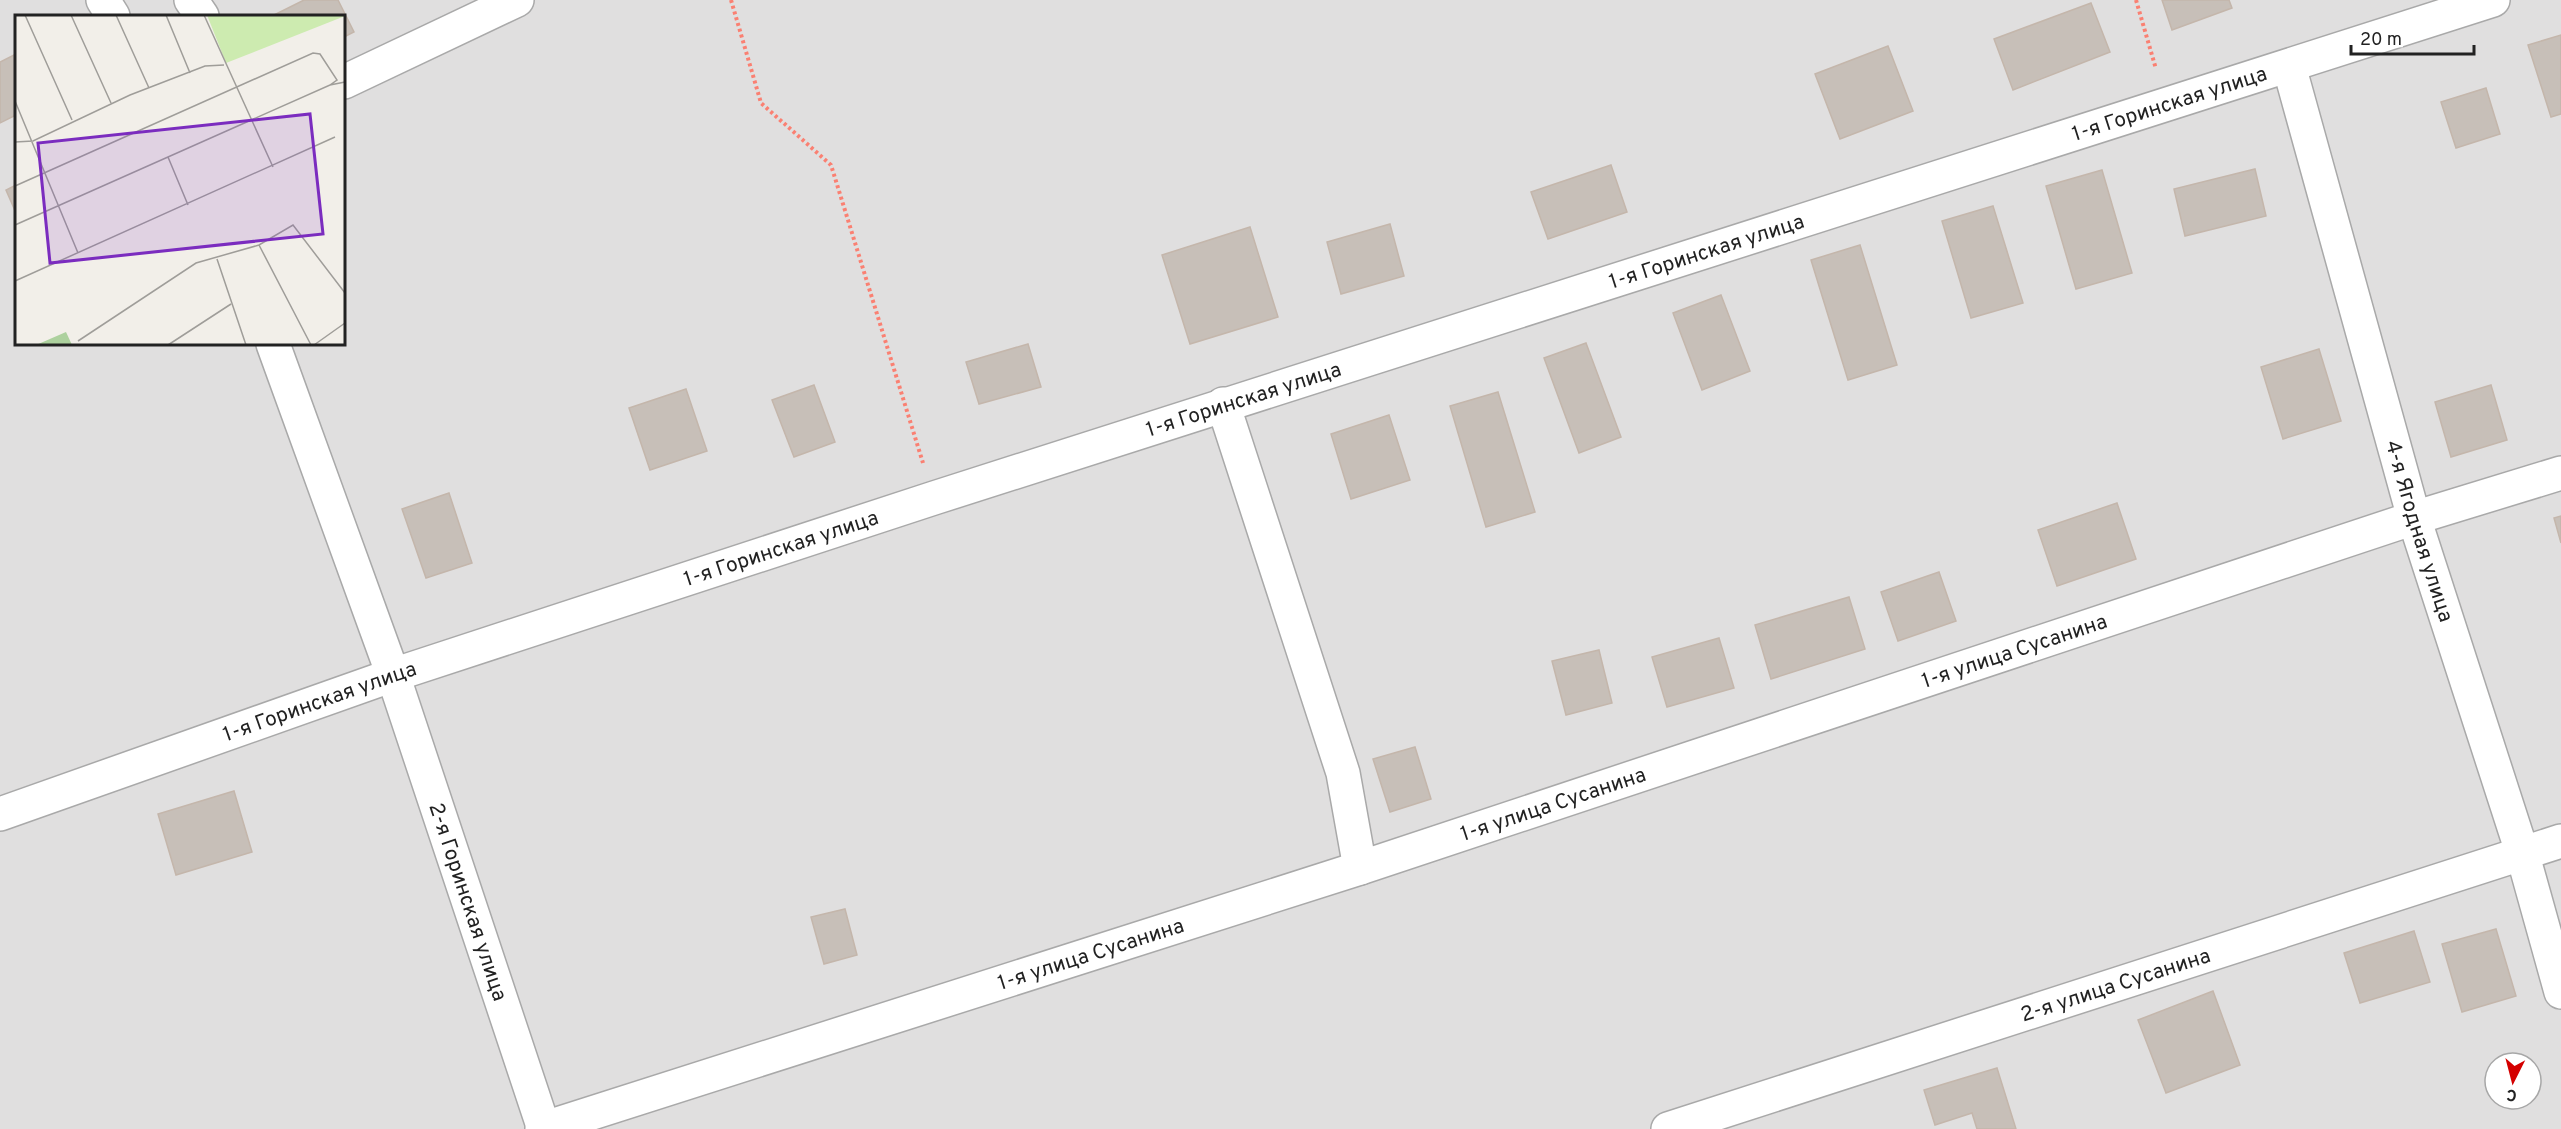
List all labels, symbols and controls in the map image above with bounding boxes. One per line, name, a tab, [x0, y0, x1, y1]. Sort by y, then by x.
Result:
inset map	[15, 15, 345, 345]
scale bar	[2351, 18, 2474, 56]
text: 20 m	[2360, 29, 2402, 52]
street label: 1-я Горинская улица	[2069, 61, 2271, 149]
street label: 1-я Горинская улица	[1606, 209, 1808, 296]
street label: 1-я Горинская улица	[1143, 357, 1345, 444]
street label: 4-я Ягодная улица	[2378, 437, 2459, 626]
street label: 1-я Горинская улица	[681, 505, 882, 594]
street label: 1-я улица Сусанина	[1918, 609, 2111, 696]
street label: 1-я Горинская улица	[220, 656, 420, 749]
street label: 1-я улица Сусанина	[1457, 762, 1650, 849]
street label: 2-я Горинская улица	[421, 800, 513, 1005]
street label: 1-я улица Сусанина	[995, 913, 1188, 998]
street label: 2-я улица Сусанина	[2017, 943, 2214, 1029]
north arrow	[2483, 1051, 2543, 1111]
text: С	[2506, 1083, 2518, 1104]

